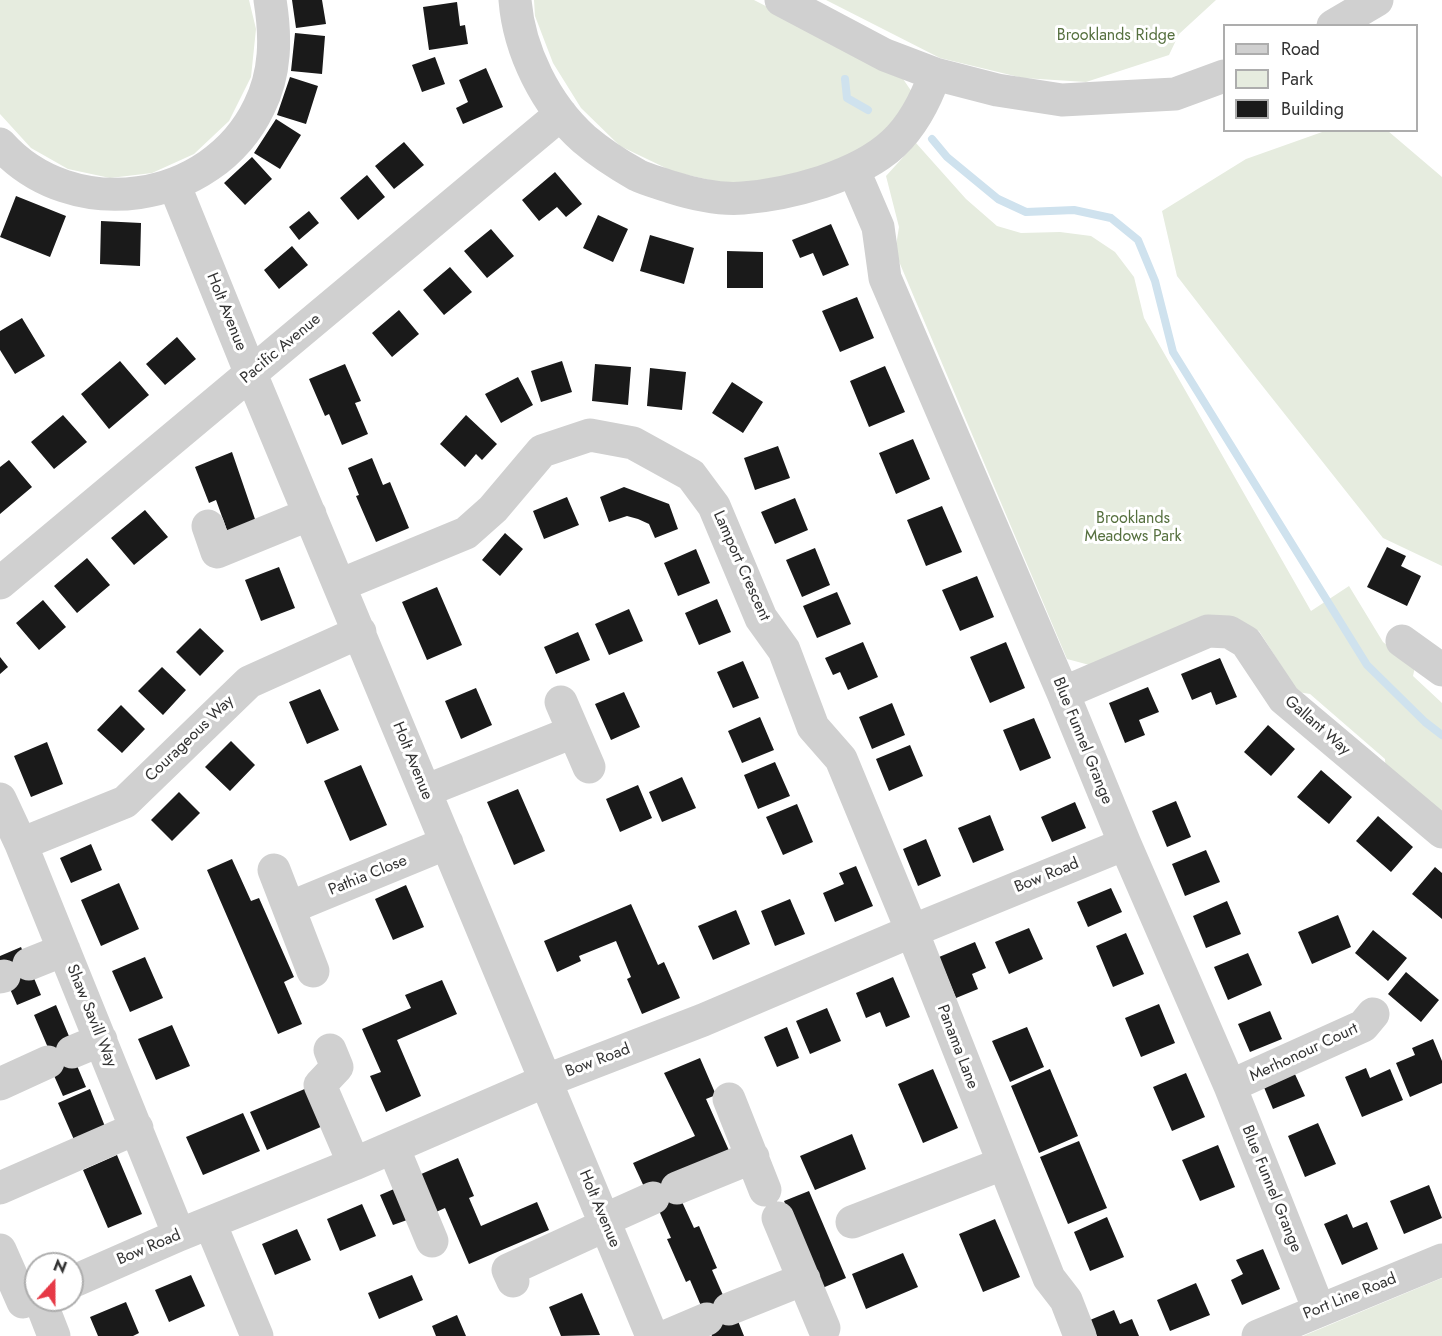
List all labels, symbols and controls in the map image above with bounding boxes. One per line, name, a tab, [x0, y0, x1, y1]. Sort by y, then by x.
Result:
legend	[1223, 24, 1418, 132]
park label: Brooklands Ridge	[1057, 26, 1175, 46]
text: Road	[1281, 36, 1320, 62]
text: Park	[1281, 66, 1313, 92]
text: Building	[1281, 96, 1344, 122]
street label: Holt Avenue	[202, 270, 250, 354]
street label: Pacific Avenue	[237, 310, 325, 388]
street label: Lamport Crescent	[708, 508, 774, 624]
park label: Brooklands Meadows Park	[1084, 509, 1182, 547]
street label: Blue Funnel Grange	[1048, 675, 1116, 807]
street label: Courageous Way	[142, 692, 238, 786]
street label: Gallant Way	[1280, 692, 1354, 760]
street label: Holt Avenue	[388, 719, 436, 803]
street label: Pathia Close	[326, 852, 410, 900]
street label: Bow Road	[1012, 854, 1082, 898]
street label: Shaw Savill Way	[62, 962, 120, 1070]
street label: Panama Lane	[932, 1002, 982, 1092]
street label: Merhonour Court	[1247, 1020, 1361, 1086]
street label: Bow Road	[563, 1040, 633, 1082]
street label: Blue Funnel Grange	[1237, 1123, 1305, 1255]
street label: Holt Avenue	[574, 1167, 624, 1251]
street label: Bow Road	[114, 1226, 184, 1270]
north arrow	[24, 1252, 84, 1312]
text: N	[50, 1254, 70, 1280]
street label: Port Line Road	[1301, 1270, 1399, 1324]

